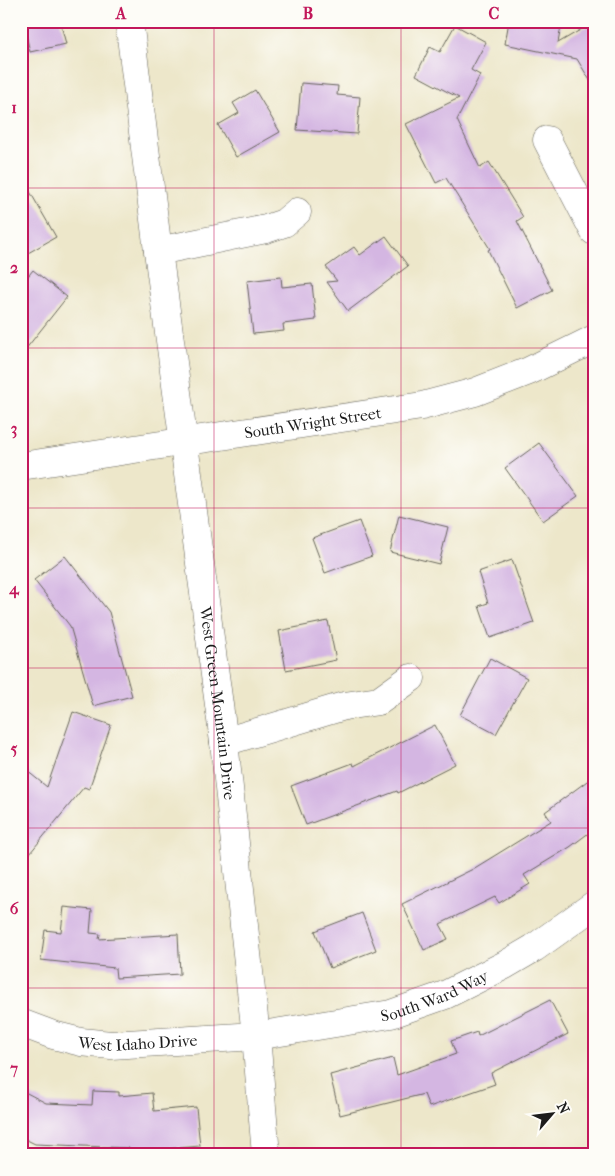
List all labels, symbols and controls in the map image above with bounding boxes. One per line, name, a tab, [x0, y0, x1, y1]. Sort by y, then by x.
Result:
text: A	[115, 4, 127, 23]
text: B	[303, 4, 313, 23]
text: C	[489, 4, 500, 23]
text: 1	[11, 98, 17, 117]
text: 2	[10, 258, 18, 277]
street label: South Wright Street	[243, 403, 383, 442]
text: 3	[11, 419, 17, 439]
text: 4	[8, 579, 20, 599]
street label: West Green Mountain Drive	[196, 604, 240, 801]
text: 5	[11, 739, 18, 758]
text: 6	[10, 899, 19, 918]
street label: South Ward Way	[379, 965, 491, 1025]
street label: West Idaho Drive	[76, 1030, 198, 1055]
text: 7	[9, 1059, 18, 1078]
north arrow	[528, 1088, 578, 1138]
text: N	[553, 1099, 573, 1117]

